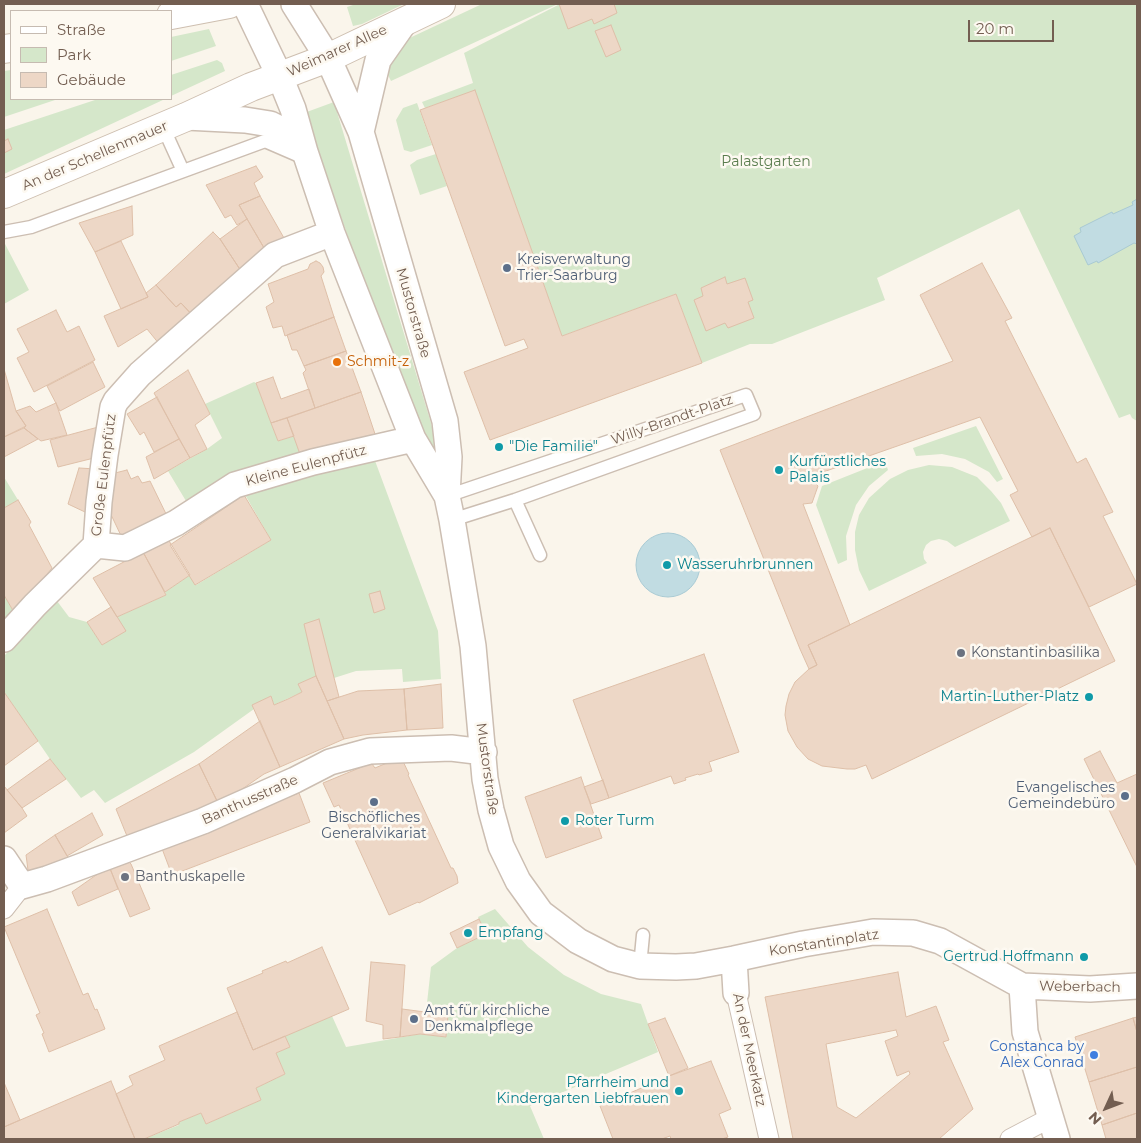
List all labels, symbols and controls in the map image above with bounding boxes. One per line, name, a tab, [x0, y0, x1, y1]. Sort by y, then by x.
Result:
legend	[10, 10, 172, 100]
scale bar	[971, 10, 1057, 42]
text: 20 m	[976, 19, 1014, 38]
text: Straße	[57, 20, 106, 39]
street label: Weimarer Allee	[284, 21, 390, 81]
text: Park	[57, 45, 91, 64]
text: Gebäude	[57, 70, 126, 89]
street label: An der Schellenmauer	[20, 118, 170, 194]
park label: Palastgarten	[721, 154, 811, 170]
place label: Kreisverwaltung Trier-Saarburg	[517, 252, 631, 284]
marker: Kreisverwaltung Trier-Saarburg	[501, 262, 513, 274]
street label: Mustorstraße	[392, 266, 434, 360]
place label: Schmit-z	[347, 354, 409, 370]
marker: Schmit-z	[331, 356, 343, 368]
street label: Willy-Brandt-Platz	[609, 391, 735, 449]
street label: Große Eulenpfütz	[88, 413, 120, 537]
place label: "Die Familie"	[509, 439, 598, 455]
marker: "Die Familie"	[493, 441, 505, 453]
street label: Kleine Eulenpfütz	[244, 442, 368, 490]
place label: Kurfürstliches Palais	[789, 454, 886, 487]
marker: Kurfürstliches Palais	[773, 464, 785, 476]
place label: Wasseruhrbrunnen	[677, 557, 814, 573]
marker: Wasseruhrbrunnen	[661, 559, 673, 571]
place label: Konstantinbasilika	[971, 645, 1100, 661]
marker: Konstantinbasilika	[955, 647, 967, 659]
place label: Martin-Luther-Platz	[940, 689, 1079, 705]
marker: Martin-Luther-Platz	[1083, 691, 1095, 703]
street label: Mustorstraße	[472, 722, 502, 816]
street label: Banthusstraße	[199, 771, 301, 829]
place label: Evangelisches Gemeindebüro	[1008, 780, 1115, 812]
marker: Evangelisches Gemeindebüro	[1119, 790, 1131, 802]
marker: Bischöfliches Generalvikariat	[368, 796, 380, 808]
place label: Bischöfliches Generalvikariat	[321, 810, 427, 842]
place label: Roter Turm	[575, 813, 655, 829]
marker: Roter Turm	[559, 815, 571, 827]
place label: Banthuskapelle	[135, 869, 245, 885]
marker: Banthuskapelle	[119, 871, 131, 883]
place label: Empfang	[478, 925, 544, 941]
street label: Konstantinplatz	[768, 926, 880, 960]
marker: Empfang	[462, 927, 474, 939]
place label: Gertrud Hoffmann	[943, 949, 1074, 965]
marker: Gertrud Hoffmann	[1078, 951, 1090, 963]
street label: Weberbach	[1039, 978, 1121, 996]
street label: An der Meerkatz	[729, 992, 769, 1108]
place label: Amt für kirchliche Denkmalpflege	[424, 1003, 550, 1036]
marker: Amt für kirchliche Denkmalpflege	[408, 1013, 420, 1025]
place label: Constanca by Alex Conrad	[990, 1039, 1084, 1072]
marker: Constanca by Alex Conrad	[1088, 1049, 1100, 1061]
place label: Pfarrheim und Kindergarten Liebfrauen	[496, 1075, 669, 1108]
north arrow	[1081, 1083, 1131, 1133]
marker: Pfarrheim und Kindergarten Liebfrauen	[673, 1085, 685, 1097]
text: N	[1085, 1108, 1105, 1129]

